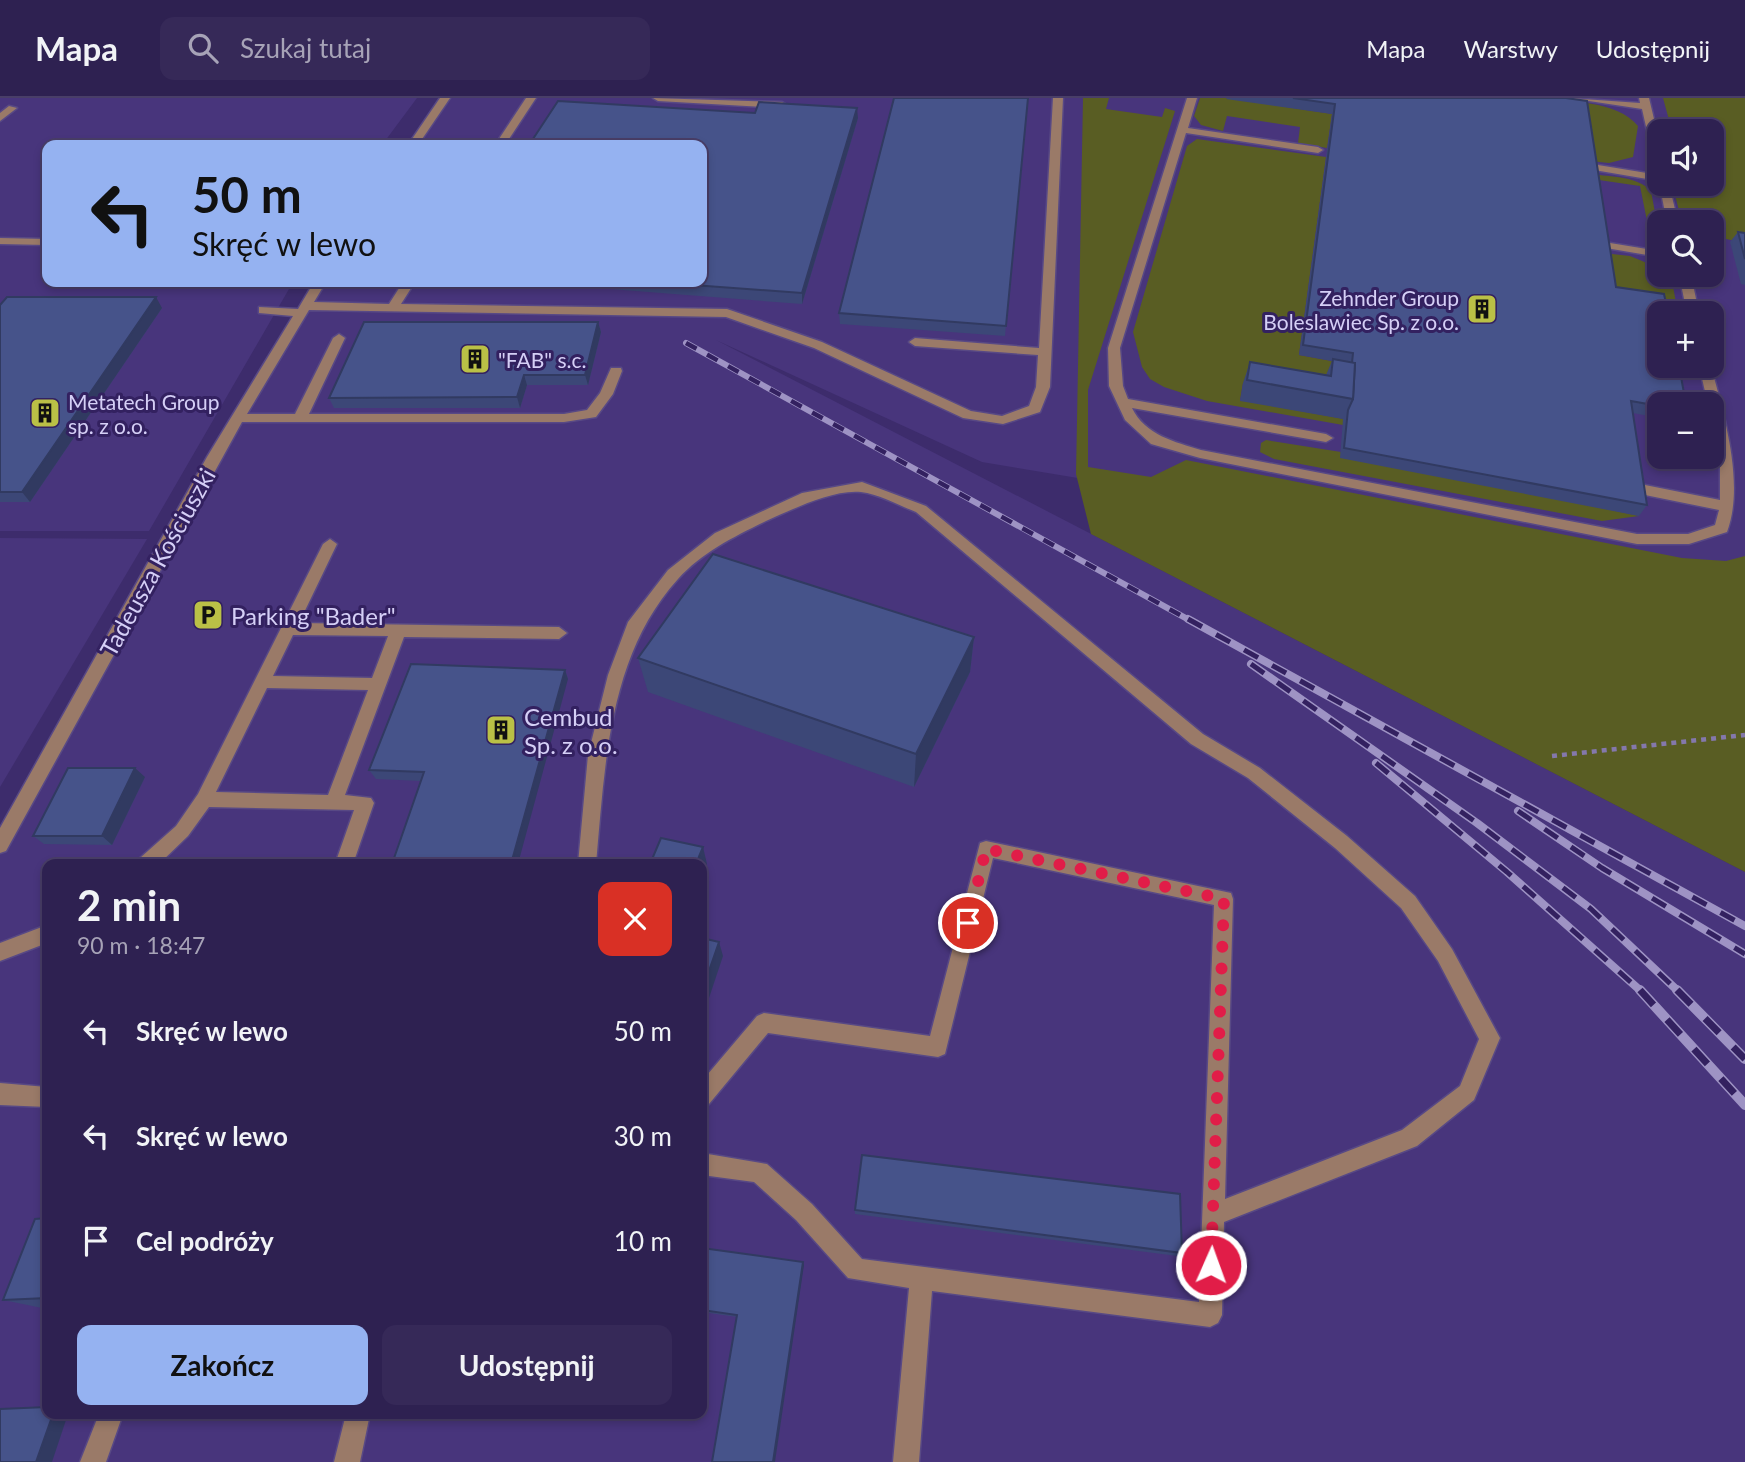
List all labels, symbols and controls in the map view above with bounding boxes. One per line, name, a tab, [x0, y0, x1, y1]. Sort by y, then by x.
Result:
search box	[160, 17, 650, 80]
text: Mapa	[35, 28, 118, 68]
icon: search	[184, 29, 222, 67]
text: Szukaj tutaj	[240, 32, 371, 64]
text: Mapa	[1366, 34, 1425, 63]
text: Warstwy	[1463, 34, 1558, 63]
text: Udostępnij	[1596, 34, 1710, 63]
map controls	[1647, 119, 1724, 469]
button: sound	[1647, 119, 1724, 196]
text: 50 m	[192, 165, 302, 223]
icon: left	[77, 168, 168, 259]
button: search	[1647, 210, 1724, 287]
text: Skręć w lewo	[192, 224, 376, 263]
place label: Zehnder Group Boleslawiec Sp. z o.o.	[1263, 285, 1459, 334]
building icon: Zehnder Group Boleslawiec Sp. z o.o.	[1465, 292, 1499, 326]
button: +	[1647, 301, 1724, 378]
building icon: "FAB" s.c.	[458, 342, 492, 376]
place label: "FAB" s.c.	[498, 347, 586, 372]
place label: Metatech Group sp. z o.o.	[68, 389, 219, 438]
button: −	[1647, 392, 1724, 469]
building icon: Metatech Group sp. z o.o.	[28, 396, 62, 430]
street label: Tadeusza Kościuszki	[93, 463, 221, 661]
parking icon: Parking "Bader"	[191, 598, 225, 632]
place label: Parking "Bader"	[231, 601, 396, 630]
place label: Cembud Sp. z o.o.	[524, 702, 618, 759]
building icon: Cembud Sp. z o.o.	[484, 713, 518, 747]
text: 2 min	[77, 880, 181, 930]
button: close	[598, 882, 672, 956]
pin	[938, 893, 998, 953]
icon: arrive	[949, 904, 987, 942]
text: 90 m · 18:47	[77, 931, 205, 959]
icon: left	[77, 1012, 115, 1050]
text: Skręć w lewo	[136, 1015, 288, 1047]
text: 50 m	[614, 1015, 672, 1047]
icon: left	[77, 1117, 115, 1155]
text: Skręć w lewo	[136, 1120, 288, 1152]
text: 30 m	[614, 1120, 672, 1152]
icon: arrive	[77, 1222, 115, 1260]
text: Cel podróży	[136, 1225, 274, 1257]
text: 10 m	[614, 1225, 672, 1257]
position arrow	[1174, 1228, 1248, 1302]
button: Zakończ	[77, 1325, 368, 1405]
button: Udostępnij	[382, 1325, 672, 1405]

